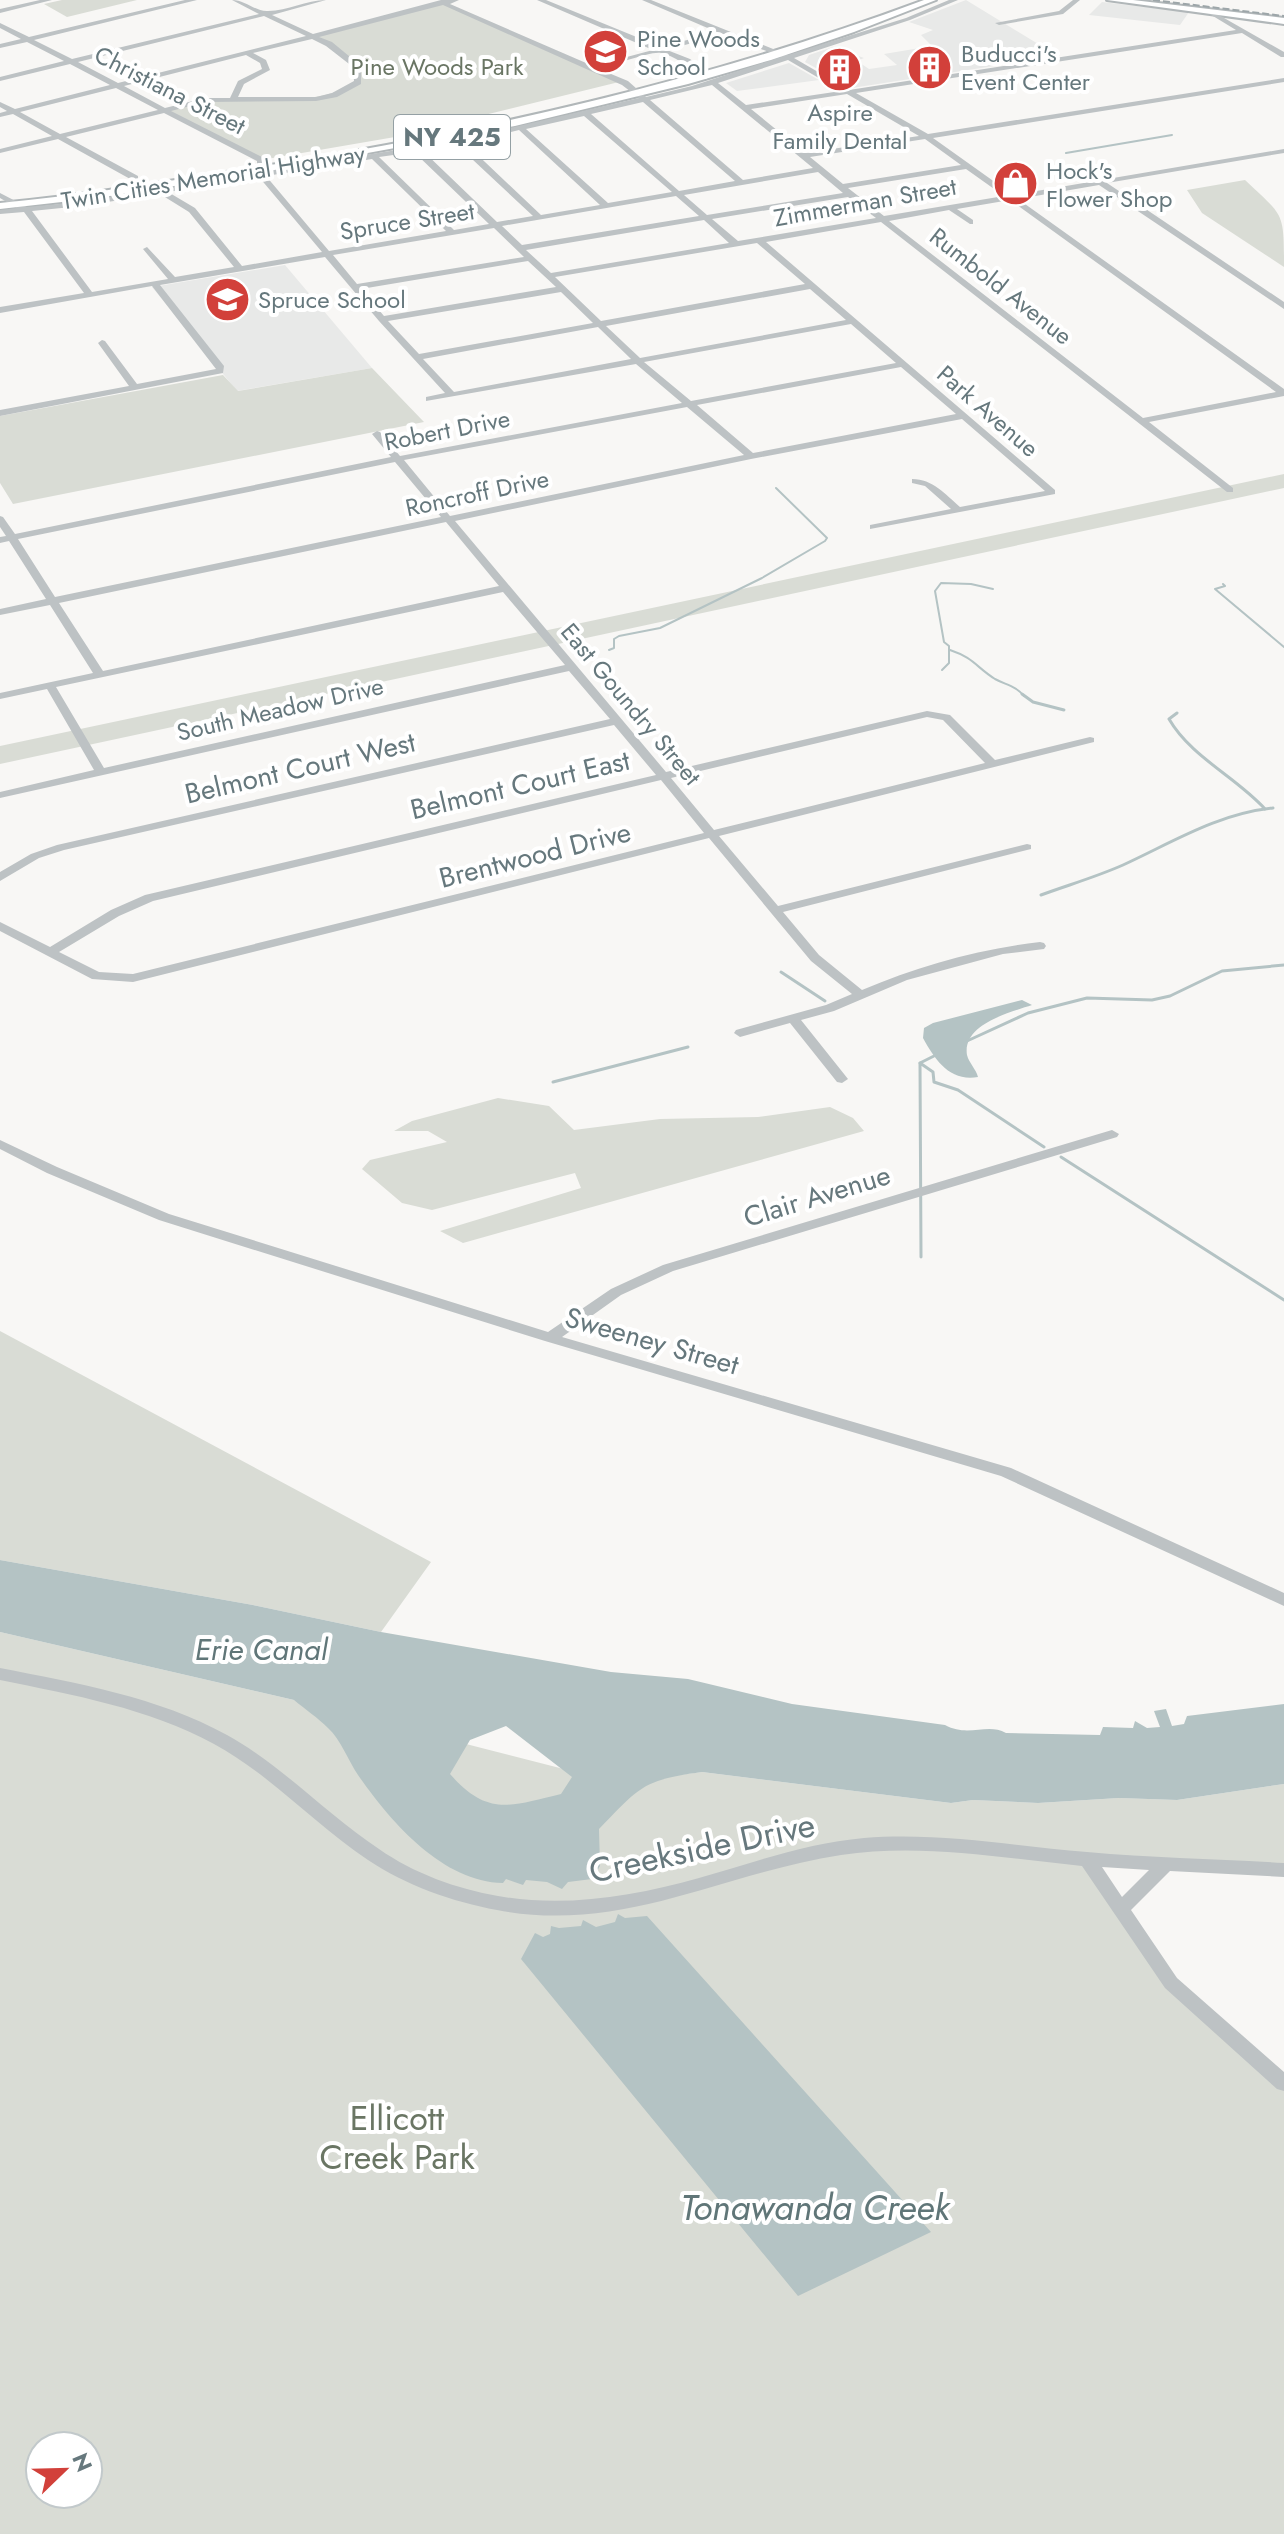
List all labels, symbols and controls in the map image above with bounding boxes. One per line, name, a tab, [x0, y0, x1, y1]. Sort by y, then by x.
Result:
place label: Pine Woods School	[637, 21, 760, 84]
school or university icon: Pine Woods School	[582, 28, 630, 76]
place label: Buducci's Event Center	[961, 36, 1091, 99]
street label: Christiana Street	[88, 37, 252, 143]
building icon: Buducci's Event Center	[906, 43, 954, 91]
building icon: Aspire Family Dental	[816, 46, 864, 94]
park label: Pine Woods Park	[351, 49, 524, 84]
place label: Aspire Family Dental	[772, 95, 908, 158]
road number: NY 425	[394, 115, 510, 159]
street label: Twin Cities Memorial Highway	[59, 136, 368, 218]
place label: Hock's Flower Shop	[1046, 153, 1173, 216]
shop icon: Hock's Flower Shop	[991, 160, 1039, 208]
street label: Zimmerman Street	[771, 169, 959, 235]
street label: Spruce Street	[337, 193, 477, 249]
street label: Rumbold Avenue	[922, 219, 1080, 353]
school or university icon: Spruce School	[203, 275, 251, 323]
place label: Spruce School	[258, 282, 406, 317]
street label: Park Avenue	[929, 357, 1047, 465]
street label: Robert Drive	[381, 401, 513, 459]
street label: Roncroff Drive	[402, 461, 552, 525]
street label: East Goundry Street	[553, 615, 709, 793]
street label: South Meadow Drive	[173, 668, 387, 750]
street label: Belmont Court West	[181, 722, 419, 814]
street label: Belmont Court East	[406, 740, 634, 830]
street label: Brentwood Drive	[435, 811, 635, 899]
street label: Clair Avenue	[739, 1154, 895, 1238]
street label: Sweeney Street	[560, 1297, 744, 1385]
water label: Erie Canal	[195, 1628, 329, 1671]
street label: Creekside Drive	[585, 1800, 819, 1896]
park label: Ellicott Creek Park	[319, 2094, 475, 2182]
water label: Tonawanda Creek	[680, 2181, 951, 2233]
north arrow	[24, 2430, 104, 2510]
text: N	[64, 2448, 101, 2476]

